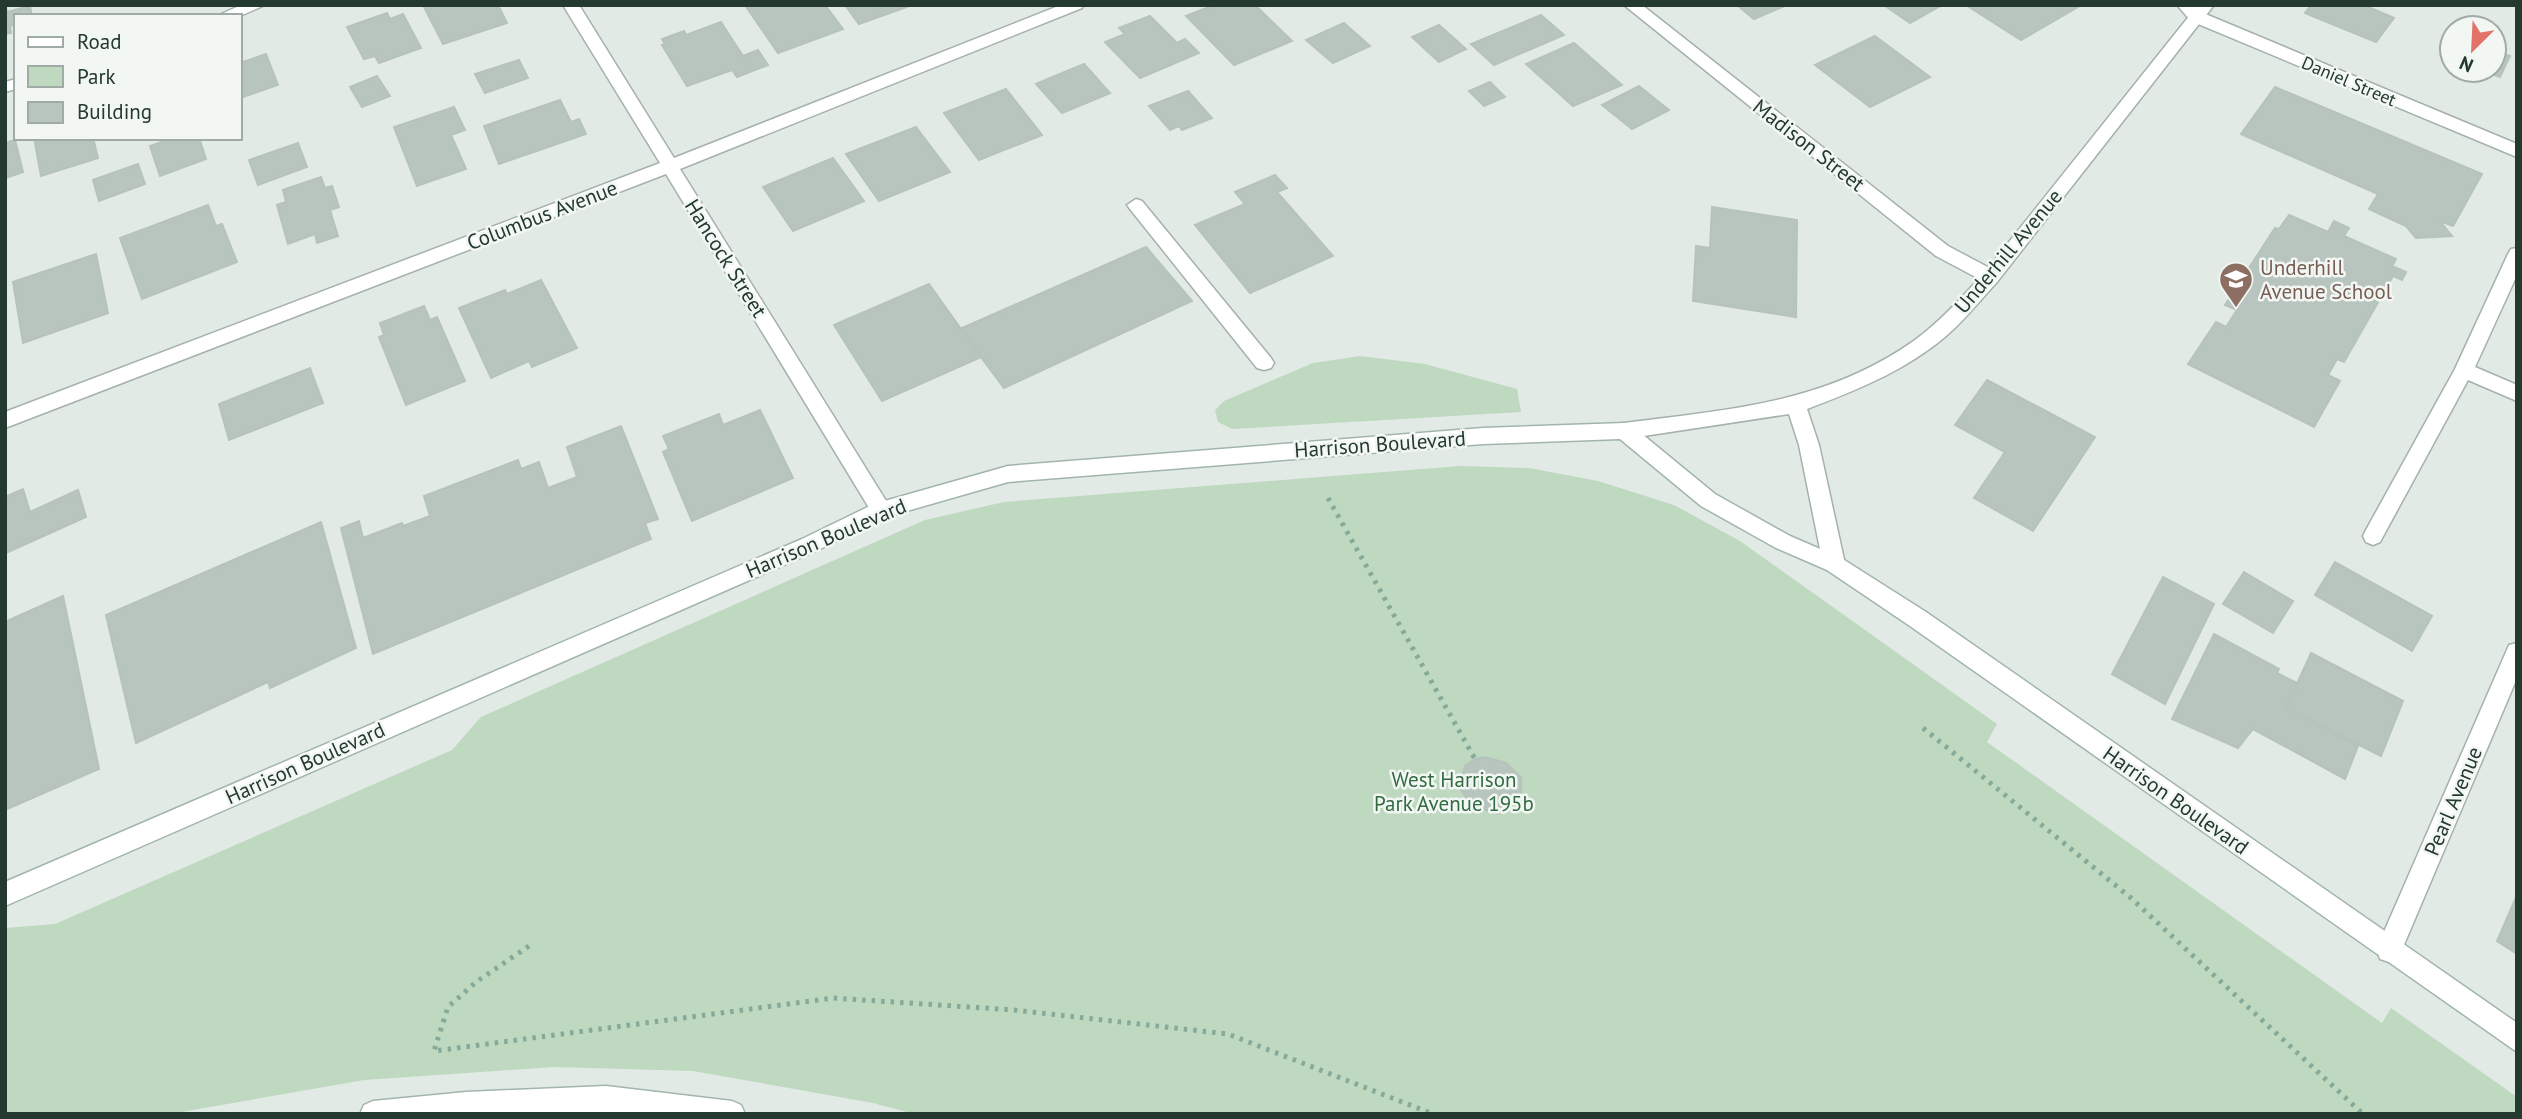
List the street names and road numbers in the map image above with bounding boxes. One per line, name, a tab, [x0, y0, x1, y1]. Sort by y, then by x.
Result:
street label: Daniel Street	[2298, 51, 2400, 111]
street label: Madison Street	[1748, 93, 1870, 197]
street label: Columbus Avenue	[463, 174, 621, 256]
street label: Underhill Avenue	[1948, 183, 2068, 319]
street label: Hancock Street	[679, 194, 773, 322]
street label: Harrison Boulevard	[1293, 425, 1467, 463]
street label: Harrison Boulevard	[742, 492, 910, 584]
street label: Harrison Boulevard	[221, 716, 389, 810]
street label: Harrison Boulevard	[2098, 740, 2254, 860]
street label: Pearl Avenue	[2418, 742, 2488, 860]

